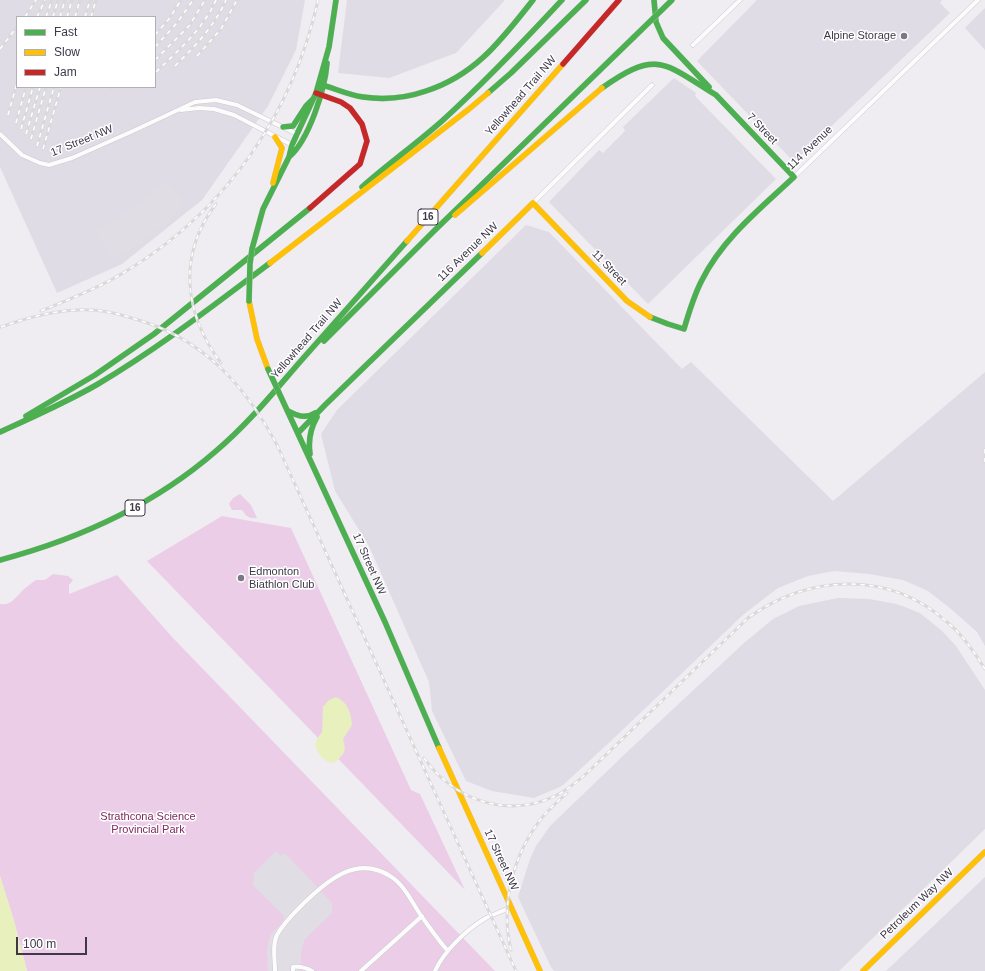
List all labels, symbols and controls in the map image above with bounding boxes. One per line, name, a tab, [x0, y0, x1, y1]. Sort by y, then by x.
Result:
legend	[16, 16, 156, 88]
text: Fast	[54, 25, 77, 39]
place label: Alpine Storage	[824, 29, 896, 43]
marker: Alpine Storage	[899, 31, 909, 41]
text: Slow	[54, 45, 80, 59]
street label: Yellowhead Trail NW	[483, 53, 559, 139]
text: Jam	[54, 65, 77, 79]
street label: 7 Street	[744, 111, 780, 147]
street label: 17 Street NW	[49, 123, 115, 159]
street label: 114 Avenue	[785, 123, 835, 173]
road number: 16	[418, 209, 438, 225]
street label: 116 Avenue NW	[435, 220, 501, 284]
street label: 11 Street	[589, 248, 629, 288]
street label: Yellowhead Trail NW	[269, 296, 345, 382]
road number: 16	[125, 500, 145, 516]
street label: 17 Street NW	[350, 531, 388, 597]
place label: Edmonton Biathlon Club	[249, 565, 314, 591]
marker: Edmonton Biathlon Club	[236, 573, 246, 583]
park label: Strathcona Science Provincial Park	[100, 810, 196, 836]
street label: 17 Street NW	[481, 827, 521, 893]
street label: Petroleum Way NW	[878, 866, 956, 942]
scale bar	[18, 929, 89, 955]
text: 100 m	[23, 937, 56, 951]

